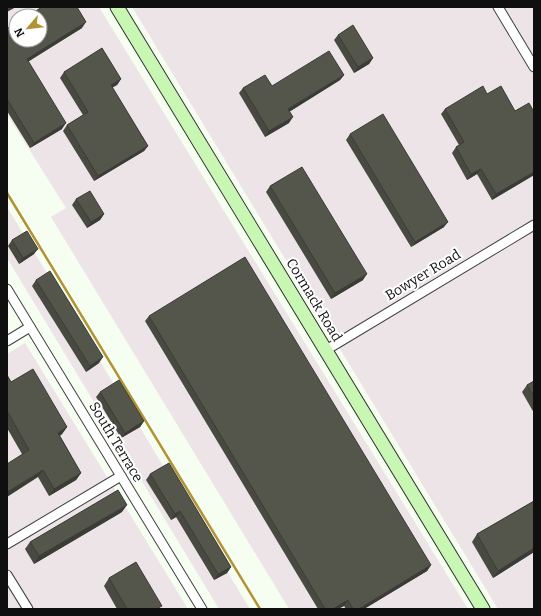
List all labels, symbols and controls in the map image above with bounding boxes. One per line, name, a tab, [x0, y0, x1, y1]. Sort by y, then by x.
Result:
north arrow	[8, 8, 48, 48]
text: N	[12, 25, 27, 39]
street label: Bowyer Road	[382, 246, 464, 304]
street label: Cormack Road	[282, 255, 346, 345]
street label: South Terrace	[85, 399, 147, 485]

